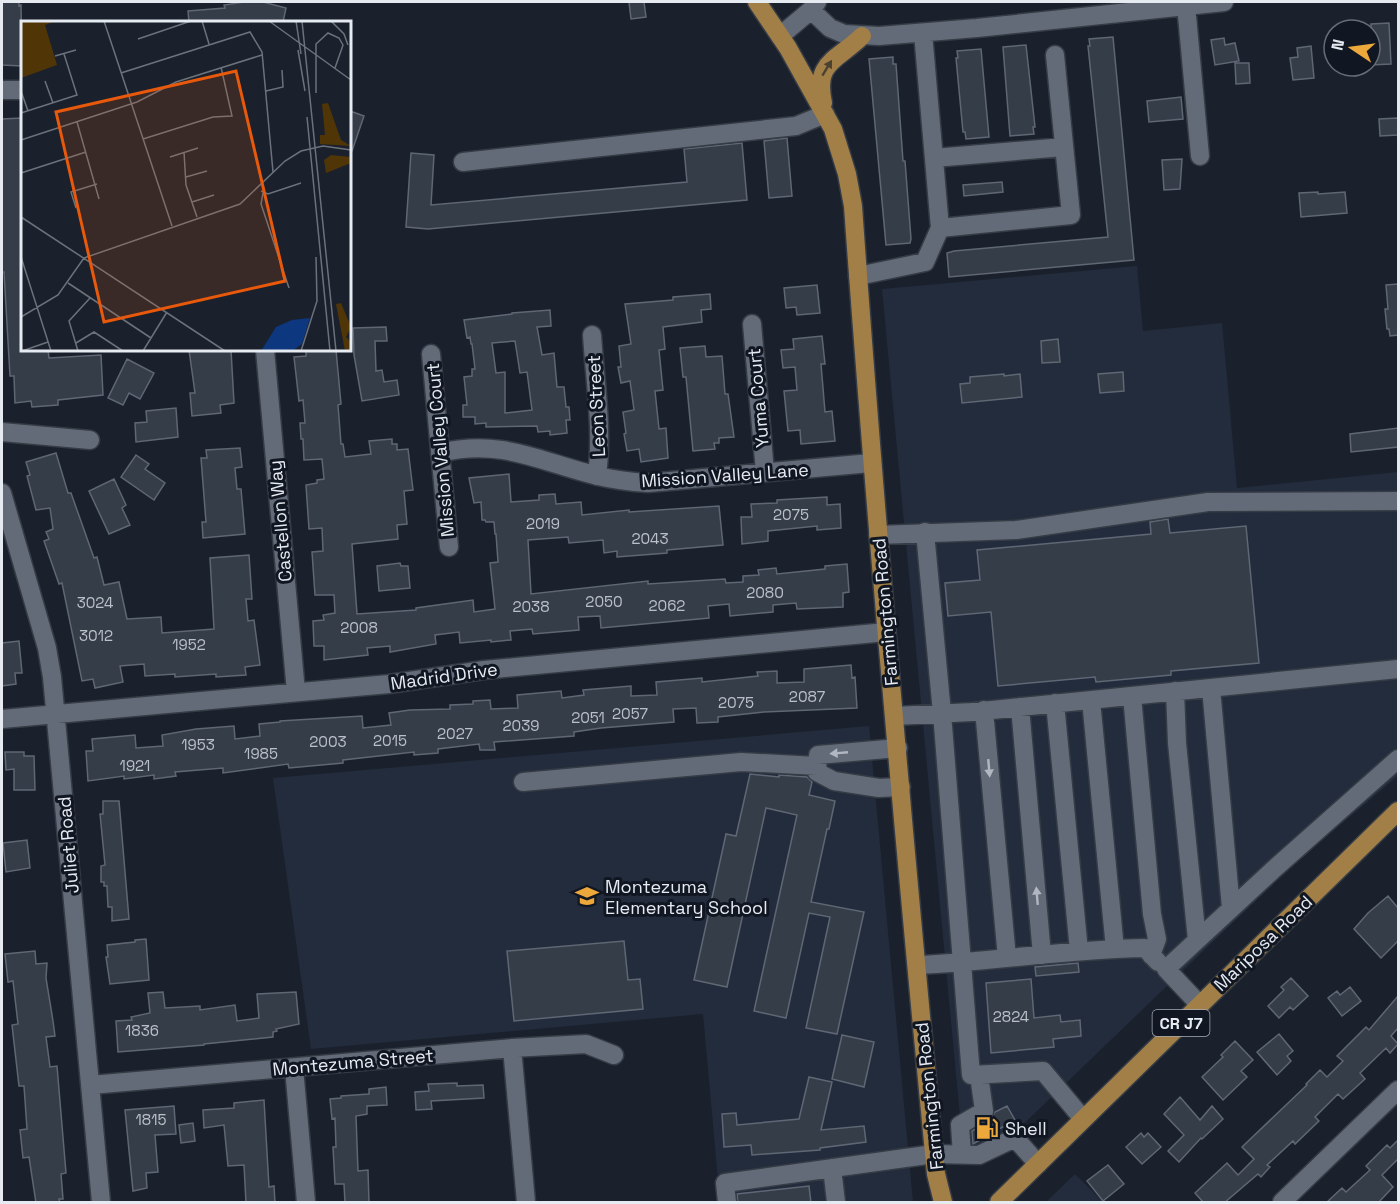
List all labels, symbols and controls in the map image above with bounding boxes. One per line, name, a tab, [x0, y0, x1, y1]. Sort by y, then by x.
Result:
north arrow	[1322, 18, 1382, 78]
inset map	[21, 21, 351, 351]
text: N	[1326, 37, 1349, 52]
one-way arrow	[822, 59, 832, 76]
street label: Yuma Court	[742, 347, 774, 449]
street label: Leon Street	[582, 354, 610, 458]
street label: Mission Valley Court	[421, 362, 459, 538]
street label: Mission Valley Lane	[641, 458, 809, 492]
street label: Castellon Way	[263, 459, 297, 583]
house number: 2075	[773, 505, 809, 524]
house number: 2019	[526, 514, 560, 533]
house number: 2043	[631, 529, 669, 548]
street label: Farmington Road	[867, 537, 903, 687]
house number: 2080	[746, 583, 784, 602]
house number: 2050	[585, 592, 623, 611]
house number: 3024	[77, 593, 113, 612]
house number: 2062	[649, 596, 685, 615]
house number: 2038	[512, 597, 550, 616]
house number: 2008	[340, 618, 378, 637]
house number: 3012	[79, 626, 113, 645]
house number: 1952	[172, 635, 206, 654]
street label: Madrid Drive	[389, 657, 499, 695]
house number: 2087	[789, 687, 825, 706]
house number: 2075	[718, 693, 754, 712]
house number: 2057	[612, 704, 648, 723]
house number: 2051	[571, 708, 605, 727]
house number: 2039	[503, 716, 539, 735]
house number: 2027	[437, 724, 473, 743]
house number: 2015	[373, 731, 407, 750]
house number: 2003	[309, 732, 347, 751]
house number: 1953	[181, 735, 215, 754]
house number: 1985	[244, 744, 278, 763]
one-way arrow	[830, 748, 849, 758]
house number: 1921	[120, 756, 150, 775]
one-way arrow	[984, 759, 994, 778]
street label: Juliet Road	[52, 795, 84, 895]
place label: Montezuma Elementary School	[605, 875, 768, 919]
school or university icon: Montezuma Elementary School	[574, 883, 600, 909]
one-way arrow	[1032, 887, 1042, 906]
street label: Mariposa Road	[1209, 890, 1317, 996]
house number: 2824	[993, 1007, 1029, 1026]
road number: CR J7	[1152, 1010, 1210, 1036]
house number: 1836	[125, 1021, 159, 1040]
street label: Farmington Road	[910, 1021, 948, 1171]
street label: Montezuma Street	[271, 1044, 435, 1080]
house number: 1815	[136, 1110, 166, 1129]
fuel station icon: Shell	[974, 1115, 1000, 1141]
place label: Shell	[1005, 1117, 1047, 1140]

